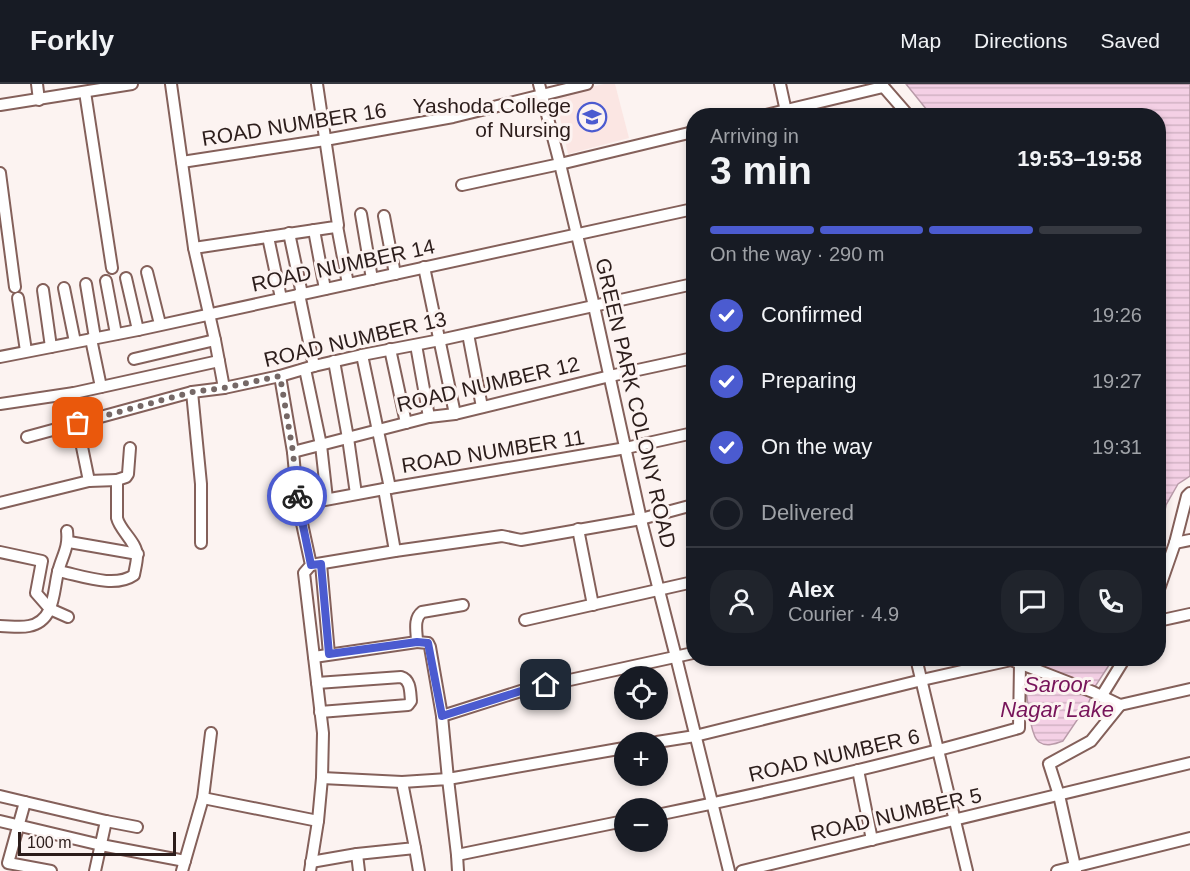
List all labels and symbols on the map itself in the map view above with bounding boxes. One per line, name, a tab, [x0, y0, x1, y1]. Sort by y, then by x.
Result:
place label: Yashoda College of Nursing	[413, 94, 571, 141]
street label: ROAD NUMBER 16	[200, 98, 388, 150]
school or university icon: Yashoda College of Nursing	[576, 101, 608, 133]
street label: ROAD NUMBER 14	[249, 234, 437, 296]
street label: GREEN PARK COLONY ROAD	[591, 256, 681, 550]
street label: ROAD NUMBER 13	[261, 307, 449, 371]
street label: ROAD NUMBER 12	[394, 352, 582, 416]
pin	[52, 397, 103, 448]
street label: ROAD NUMBER 11	[400, 425, 586, 477]
courier	[267, 466, 327, 526]
pin	[520, 659, 571, 710]
water label: Saroor Nagar Lake	[1000, 672, 1114, 722]
street label: ROAD NUMBER 6	[746, 724, 922, 786]
street label: ROAD NUMBER 5	[808, 783, 984, 845]
scale bar	[18, 829, 176, 856]

